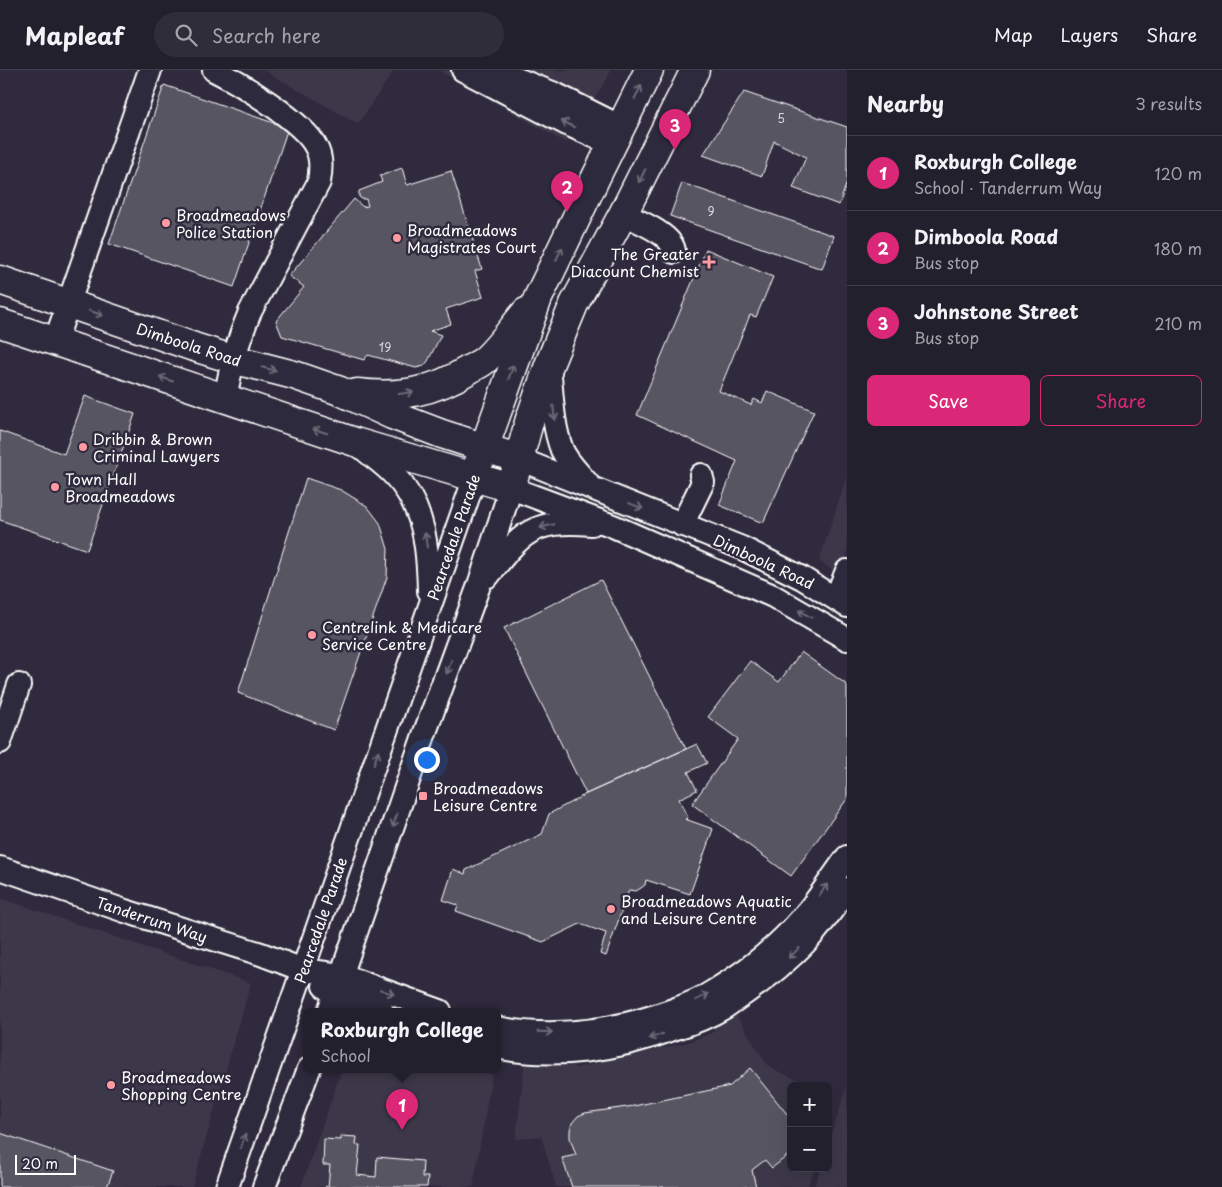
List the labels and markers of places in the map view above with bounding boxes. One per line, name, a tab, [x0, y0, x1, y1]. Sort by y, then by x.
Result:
pin: 3	[659, 109, 691, 150]
pin: 2	[551, 171, 583, 212]
place label: Broadmeadows Police Station	[176, 203, 286, 243]
marker: Broadmeadows Police Station	[160, 217, 172, 229]
place label: Broadmeadows Magistrates Court	[407, 218, 536, 258]
marker: Broadmeadows Magistrates Court	[391, 232, 403, 244]
place label: The Greater Diacount Chemist	[570, 242, 699, 282]
marker: The Greater Diacount Chemist	[703, 256, 715, 268]
place label: Dribbin & Brown Criminal Lawyers	[93, 427, 220, 467]
marker: Dribbin & Brown Criminal Lawyers	[77, 441, 89, 453]
place label: Town Hall Broadmeadows	[65, 467, 175, 507]
marker: Town Hall Broadmeadows	[49, 481, 61, 493]
place label: Centrelink & Medicare Service Centre	[322, 615, 482, 655]
marker: Centrelink & Medicare Service Centre	[306, 629, 318, 641]
place label: Broadmeadows Leisure Centre	[433, 776, 543, 816]
marker: Broadmeadows Leisure Centre	[417, 790, 429, 802]
place label: Broadmeadows Aquatic and Leisure Centre	[621, 889, 792, 929]
marker: Broadmeadows Aquatic and Leisure Centre	[605, 903, 617, 915]
place label: Broadmeadows Shopping Centre	[121, 1065, 241, 1105]
marker: Broadmeadows Shopping Centre	[105, 1079, 117, 1091]
pin: 1	[386, 1089, 418, 1130]

